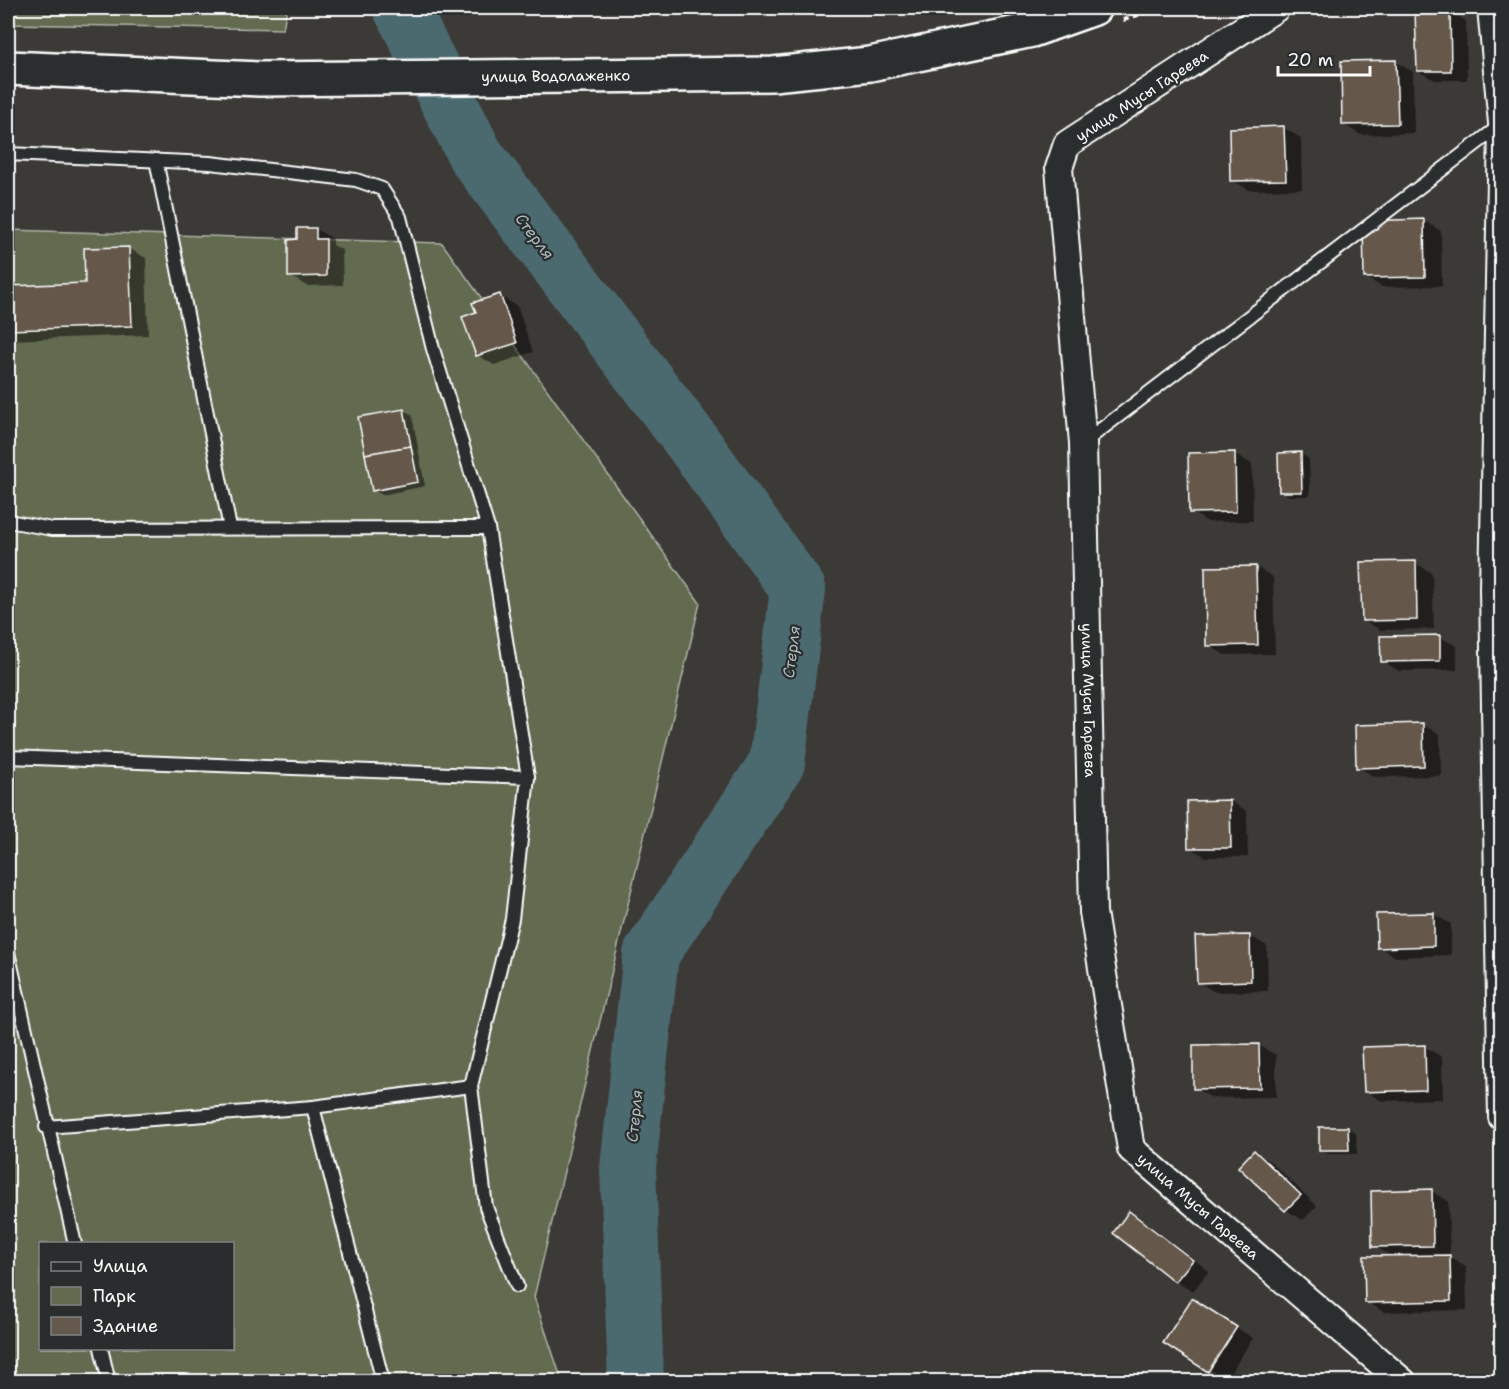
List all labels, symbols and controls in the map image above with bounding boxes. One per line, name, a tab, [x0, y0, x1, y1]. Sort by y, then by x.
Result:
scale bar	[1278, 39, 1370, 77]
street label: улица Мусы Гареева	[1072, 45, 1213, 146]
text: 20 m	[1287, 48, 1333, 72]
street label: улица Водолаженко	[481, 65, 630, 87]
water label: Стерля	[510, 209, 559, 264]
street label: улица Мусы Гареева	[1077, 623, 1100, 778]
water label: Стерля	[778, 624, 805, 679]
water label: Стерля	[621, 1089, 648, 1143]
street label: улица Мусы Гареева	[1133, 1149, 1264, 1265]
legend	[39, 1242, 234, 1350]
text: Улица	[93, 1254, 147, 1278]
text: Парк	[93, 1284, 136, 1308]
text: Здание	[93, 1314, 158, 1338]

